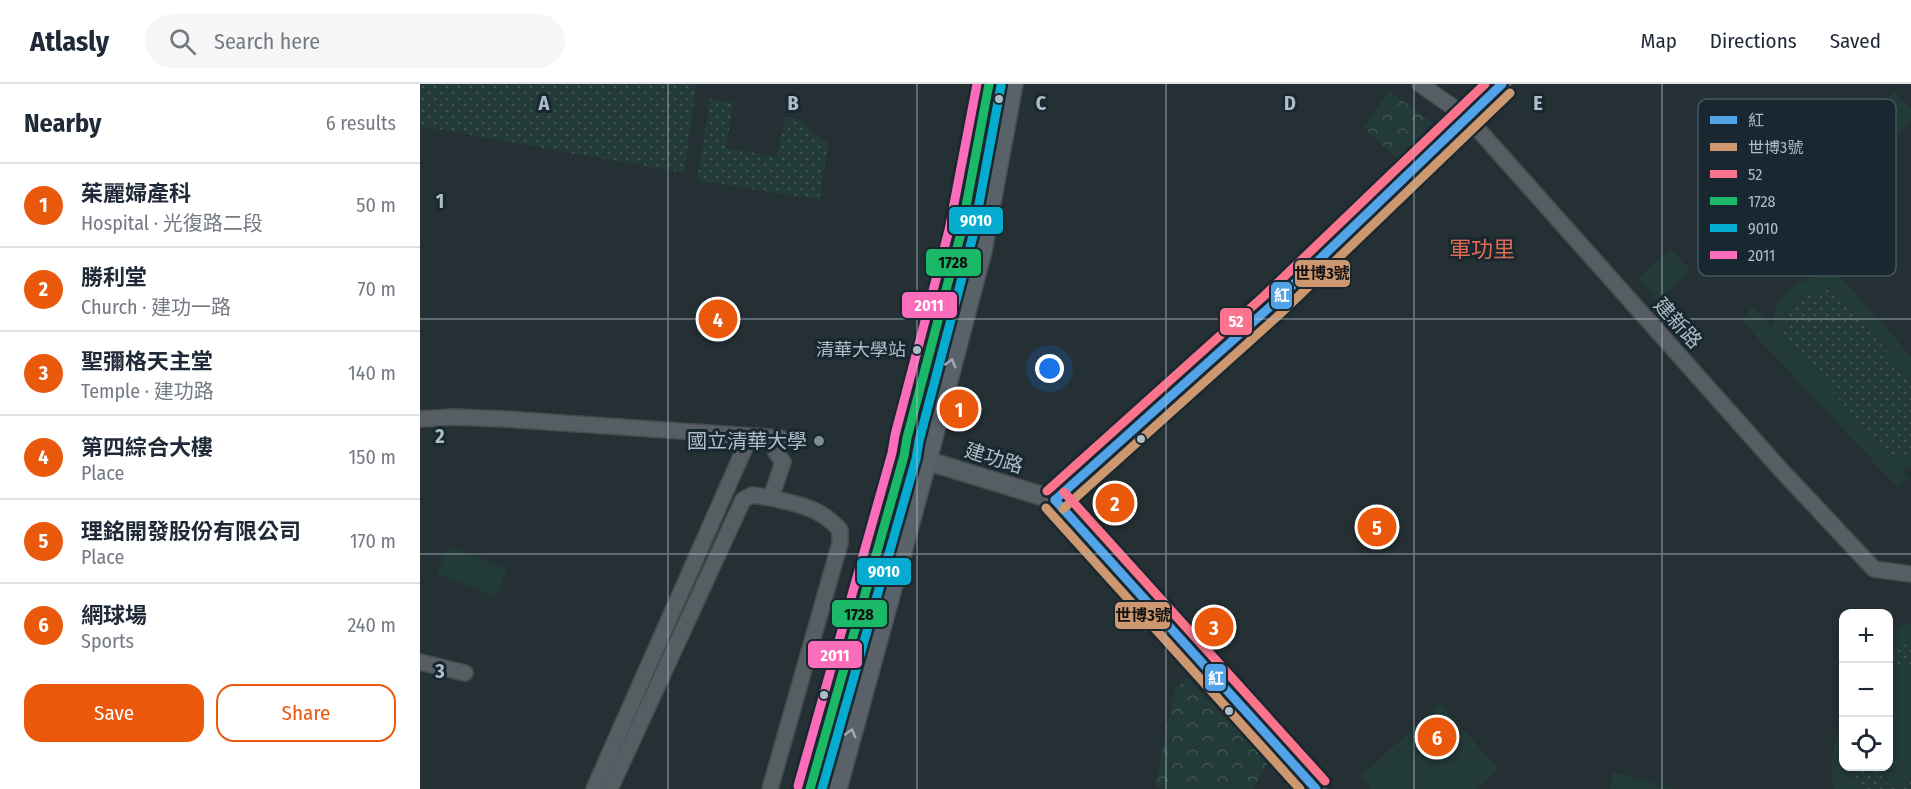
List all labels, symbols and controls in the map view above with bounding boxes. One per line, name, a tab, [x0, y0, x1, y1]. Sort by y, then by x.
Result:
search box	[145, 14, 565, 68]
text: Atlasly	[30, 25, 109, 58]
icon: search	[166, 25, 199, 58]
text: Search here	[214, 28, 320, 55]
text: Map	[1640, 28, 1677, 54]
text: Directions	[1710, 28, 1797, 54]
text: Saved	[1830, 28, 1881, 54]
text: A	[538, 91, 551, 115]
text: B	[787, 91, 799, 115]
text: C	[1036, 91, 1047, 115]
text: D	[1284, 91, 1296, 115]
text: E	[1533, 91, 1543, 115]
unlabelled marker	[993, 93, 1005, 105]
legend	[1698, 99, 1896, 276]
text: Nearby	[24, 108, 101, 139]
text: 6 results	[326, 111, 396, 135]
text: 紅	[1748, 111, 1764, 130]
text: 世博3號	[1748, 138, 1803, 157]
text: 52	[1748, 165, 1762, 184]
text: 茱麗婦產科	[81, 180, 191, 207]
text: 1	[436, 189, 444, 213]
text: 1728	[1748, 192, 1776, 211]
text: 1	[39, 193, 48, 217]
text: 50 m	[356, 193, 396, 217]
line badge: 9010	[948, 206, 1004, 235]
text: Hospital · 光復路二段	[81, 211, 263, 235]
text: 9010	[960, 211, 992, 230]
text: 9010	[1748, 219, 1778, 238]
district label: 軍功里	[1449, 236, 1515, 263]
text: 2011	[1748, 246, 1775, 265]
line badge: 1728	[925, 248, 982, 277]
text: 1728	[938, 253, 968, 272]
line badge: 世博3號	[1294, 259, 1351, 288]
text: 勝利堂	[81, 264, 147, 291]
text: 世博3號	[1294, 264, 1350, 283]
text: 2	[39, 277, 48, 301]
text: 70 m	[358, 277, 396, 301]
line badge: 紅	[1270, 281, 1293, 310]
text: 紅	[1274, 286, 1290, 305]
line badge: 2011	[901, 291, 958, 319]
street label: 建新路	[1649, 293, 1707, 353]
text: Church · 建功一路	[81, 295, 231, 319]
pin: 4	[698, 296, 738, 342]
text: 2011	[913, 296, 944, 315]
line badge: 52	[1219, 307, 1253, 336]
text: 52	[1228, 312, 1244, 331]
place label: 清華大學站	[816, 339, 906, 361]
marker: 清華大學站	[911, 344, 923, 356]
text: 聖彌格天主堂	[81, 348, 213, 375]
your location	[1035, 354, 1064, 383]
one-way arrow	[944, 358, 957, 368]
text: 3	[39, 361, 48, 385]
text: 140 m	[348, 361, 396, 385]
text: Temple · 建功路	[81, 379, 214, 403]
pin: 1	[940, 386, 978, 432]
text: 2	[434, 424, 445, 448]
place label: 國立清華大學	[687, 429, 807, 453]
unlabelled marker	[1135, 433, 1147, 445]
text: 第四綜合大樓	[81, 434, 213, 461]
marker: 國立清華大學	[812, 434, 826, 448]
street label: 建功路	[962, 438, 1026, 478]
text: 4	[38, 445, 49, 469]
text: 150 m	[349, 445, 396, 469]
text: Place	[81, 461, 124, 485]
pin: 2	[1096, 480, 1134, 526]
pin: 5	[1358, 504, 1396, 550]
text: 理銘開發股份有限公司	[81, 518, 301, 545]
text: 5	[39, 529, 48, 553]
text: 170 m	[350, 529, 396, 553]
text: Place	[81, 545, 124, 569]
line badge: 9010	[856, 557, 912, 586]
text: 9010	[868, 562, 900, 581]
line badge: 1728	[831, 599, 888, 628]
line badge: 世博3號	[1114, 601, 1171, 630]
text: 網球場	[81, 602, 147, 629]
pin: 3	[1194, 604, 1234, 650]
text: 1728	[844, 605, 874, 624]
text: 世博3號	[1115, 606, 1171, 625]
map controls	[1839, 609, 1893, 771]
button: +	[1839, 609, 1893, 663]
text: 6	[38, 613, 49, 637]
text: 240 m	[347, 613, 396, 637]
text: Sports	[81, 629, 134, 653]
line badge: 2011	[807, 640, 863, 669]
text: 2011	[819, 646, 850, 665]
text: 3	[434, 659, 445, 683]
line badge: 紅	[1204, 663, 1227, 692]
button: −	[1839, 663, 1893, 717]
text: 紅	[1208, 669, 1224, 688]
button: Save	[24, 684, 204, 742]
button: Share	[216, 684, 396, 742]
unlabelled marker	[818, 689, 830, 701]
unlabelled marker	[1223, 705, 1235, 717]
pin: 6	[1418, 714, 1456, 760]
button: locate	[1839, 717, 1893, 771]
one-way arrow	[844, 728, 856, 738]

